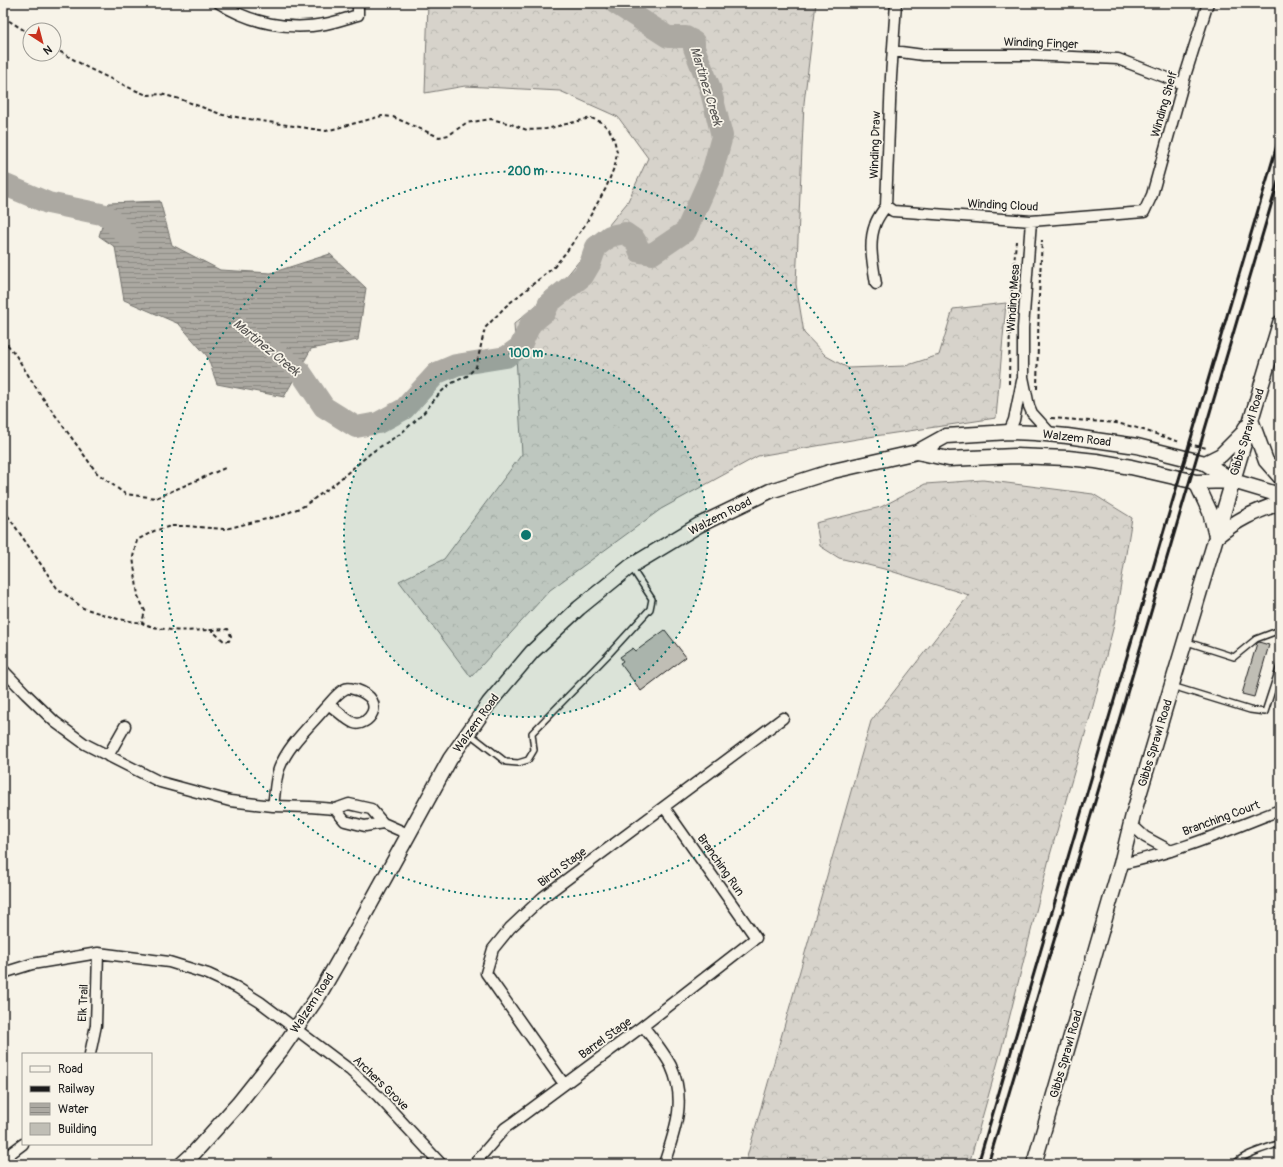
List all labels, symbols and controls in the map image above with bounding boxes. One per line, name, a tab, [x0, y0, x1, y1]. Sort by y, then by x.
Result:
north arrow	[22, 22, 62, 62]
street label: Winding Finger	[1003, 35, 1079, 52]
text: N	[40, 42, 54, 57]
water label: Martinez Creek	[686, 45, 726, 129]
street label: Winding Shelf	[1148, 69, 1181, 139]
street label: Winding Draw	[867, 111, 884, 179]
text: 200 m	[508, 164, 545, 179]
street label: Winding Cloud	[967, 196, 1039, 215]
street label: Winding Mesa	[1004, 263, 1023, 332]
water label: Martinez Creek	[230, 316, 304, 381]
text: 100 m	[509, 346, 544, 361]
street label: Gibbs Sprawl Road	[1227, 386, 1268, 478]
street label: Walzem Road	[1042, 427, 1112, 450]
street label: Walzem Road	[686, 494, 754, 539]
centre of rings	[519, 528, 533, 542]
street label: Walzem Road	[450, 691, 503, 756]
street label: Gibbs Sprawl Road	[1135, 697, 1176, 789]
street label: Branching Court	[1180, 797, 1262, 839]
street label: Branching Run	[694, 831, 748, 899]
street label: Birch Stage	[535, 844, 590, 891]
street label: Walzem Road	[287, 970, 338, 1036]
street label: Elk Trail	[75, 984, 92, 1022]
street label: Gibbs Sprawl Road	[1047, 1008, 1086, 1100]
street label: Barrel Stage	[576, 1014, 635, 1063]
legend	[22, 1053, 152, 1145]
street label: Archers Grove	[350, 1053, 412, 1114]
text: Road	[58, 1062, 83, 1077]
text: Railway	[58, 1082, 94, 1097]
text: Water	[58, 1102, 89, 1117]
text: Building	[58, 1122, 97, 1137]

